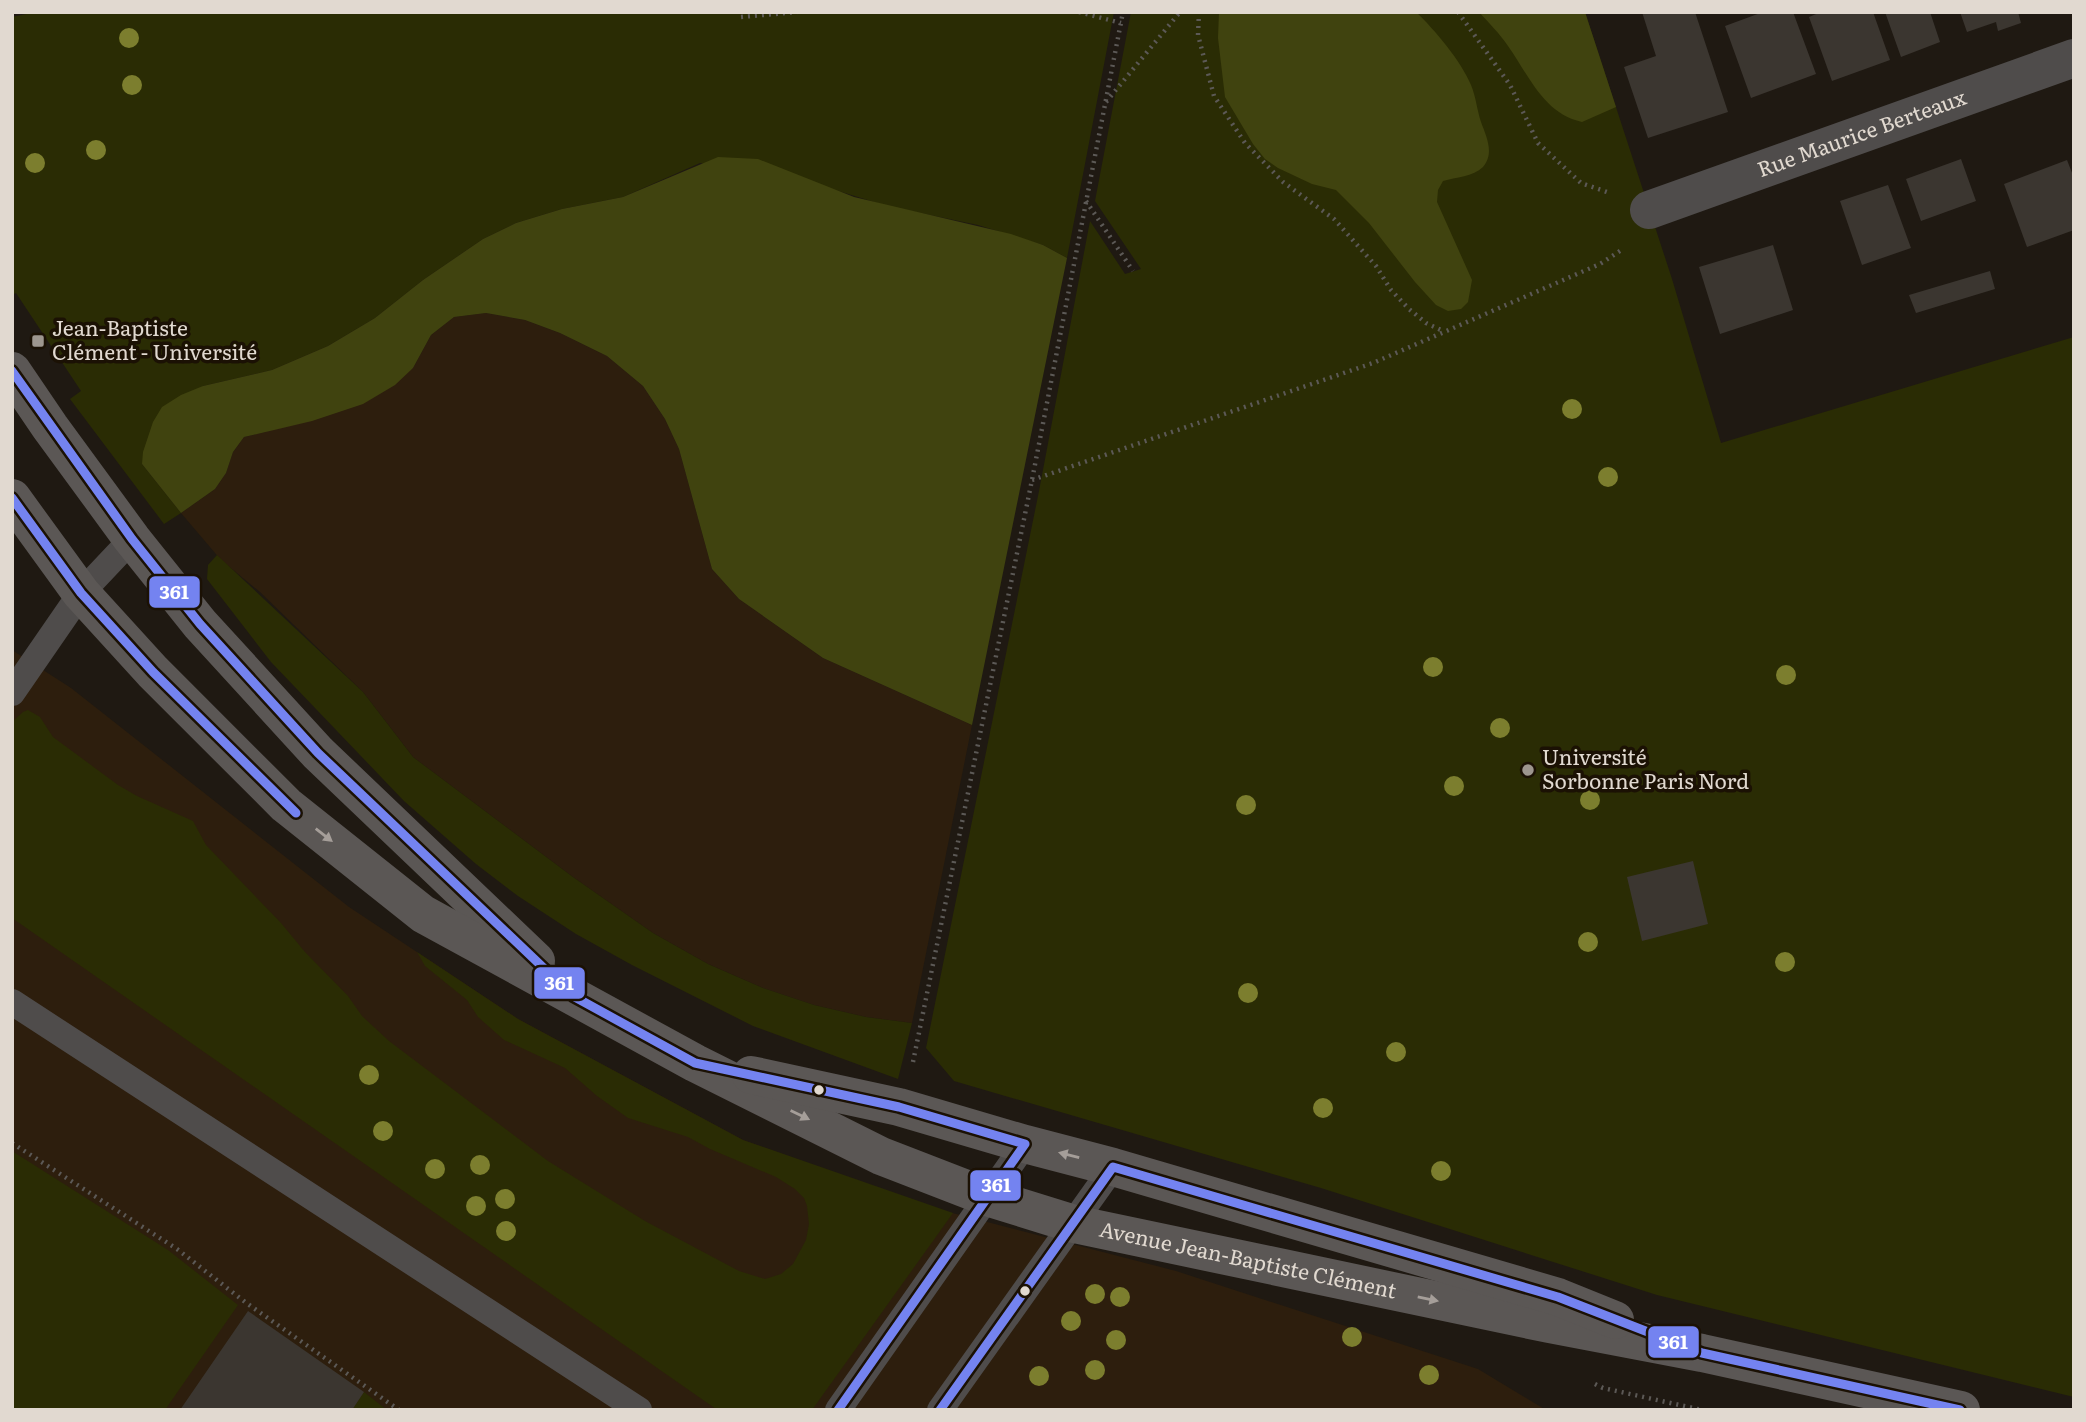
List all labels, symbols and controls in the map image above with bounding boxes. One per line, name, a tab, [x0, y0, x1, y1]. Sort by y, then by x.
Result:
street label: Rue Maurice Berteaux	[1752, 80, 1970, 183]
place label: Jean-Baptiste Clément - Université	[52, 311, 257, 366]
marker: Jean-Baptiste Clément - Université	[30, 333, 46, 349]
line badge: 361	[148, 575, 201, 609]
text: 361	[159, 577, 189, 605]
place label: Université Sorbonne Paris Nord	[1542, 740, 1749, 795]
marker: Université Sorbonne Paris Nord	[1520, 762, 1536, 778]
one-way arrow	[315, 827, 333, 842]
line badge: 361	[533, 966, 586, 1000]
text: 361	[544, 968, 574, 996]
unlabelled marker	[812, 1083, 826, 1097]
one-way arrow	[790, 1110, 810, 1121]
one-way arrow	[1058, 1149, 1080, 1160]
line badge: 361	[969, 1169, 1022, 1202]
text: 361	[981, 1170, 1011, 1198]
street label: Avenue Jean-Baptiste Clément	[1097, 1212, 1400, 1305]
unlabelled marker	[1018, 1284, 1032, 1298]
one-way arrow	[1417, 1294, 1439, 1305]
line badge: 361	[1647, 1325, 1700, 1359]
text: 361	[1658, 1327, 1688, 1355]

